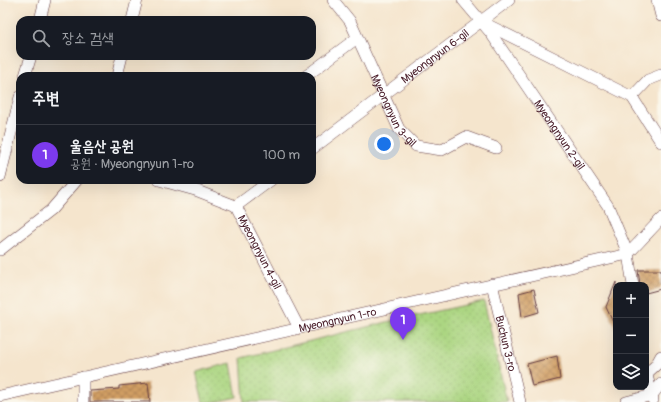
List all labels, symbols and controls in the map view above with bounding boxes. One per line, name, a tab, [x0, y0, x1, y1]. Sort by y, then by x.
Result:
search box	[16, 16, 316, 60]
icon: search	[30, 27, 52, 49]
street label: Myeongnyun 6-gil	[399, 27, 472, 86]
text: 장소 검색	[62, 29, 114, 48]
street label: Myeongnyun 3-gil	[368, 72, 419, 150]
text: 주변	[32, 88, 59, 109]
street label: Myeongnyun 2-gil	[531, 98, 587, 172]
your location	[374, 134, 394, 154]
text: 울음산 공원	[70, 137, 134, 156]
text: 1	[42, 147, 48, 163]
text: 100 m	[263, 147, 300, 163]
text: 공원 · Myeongnyun 1-ro	[70, 156, 194, 172]
street label: Myeongnyun 4-gil	[235, 213, 284, 291]
map controls	[613, 282, 649, 390]
button: +	[613, 282, 649, 318]
street label: Myeongnyun 1-ro	[298, 305, 378, 335]
pin: 1	[390, 307, 416, 340]
street label: Buchun 3-ro	[493, 314, 519, 373]
button: −	[613, 318, 649, 354]
button: layers	[613, 354, 649, 390]

